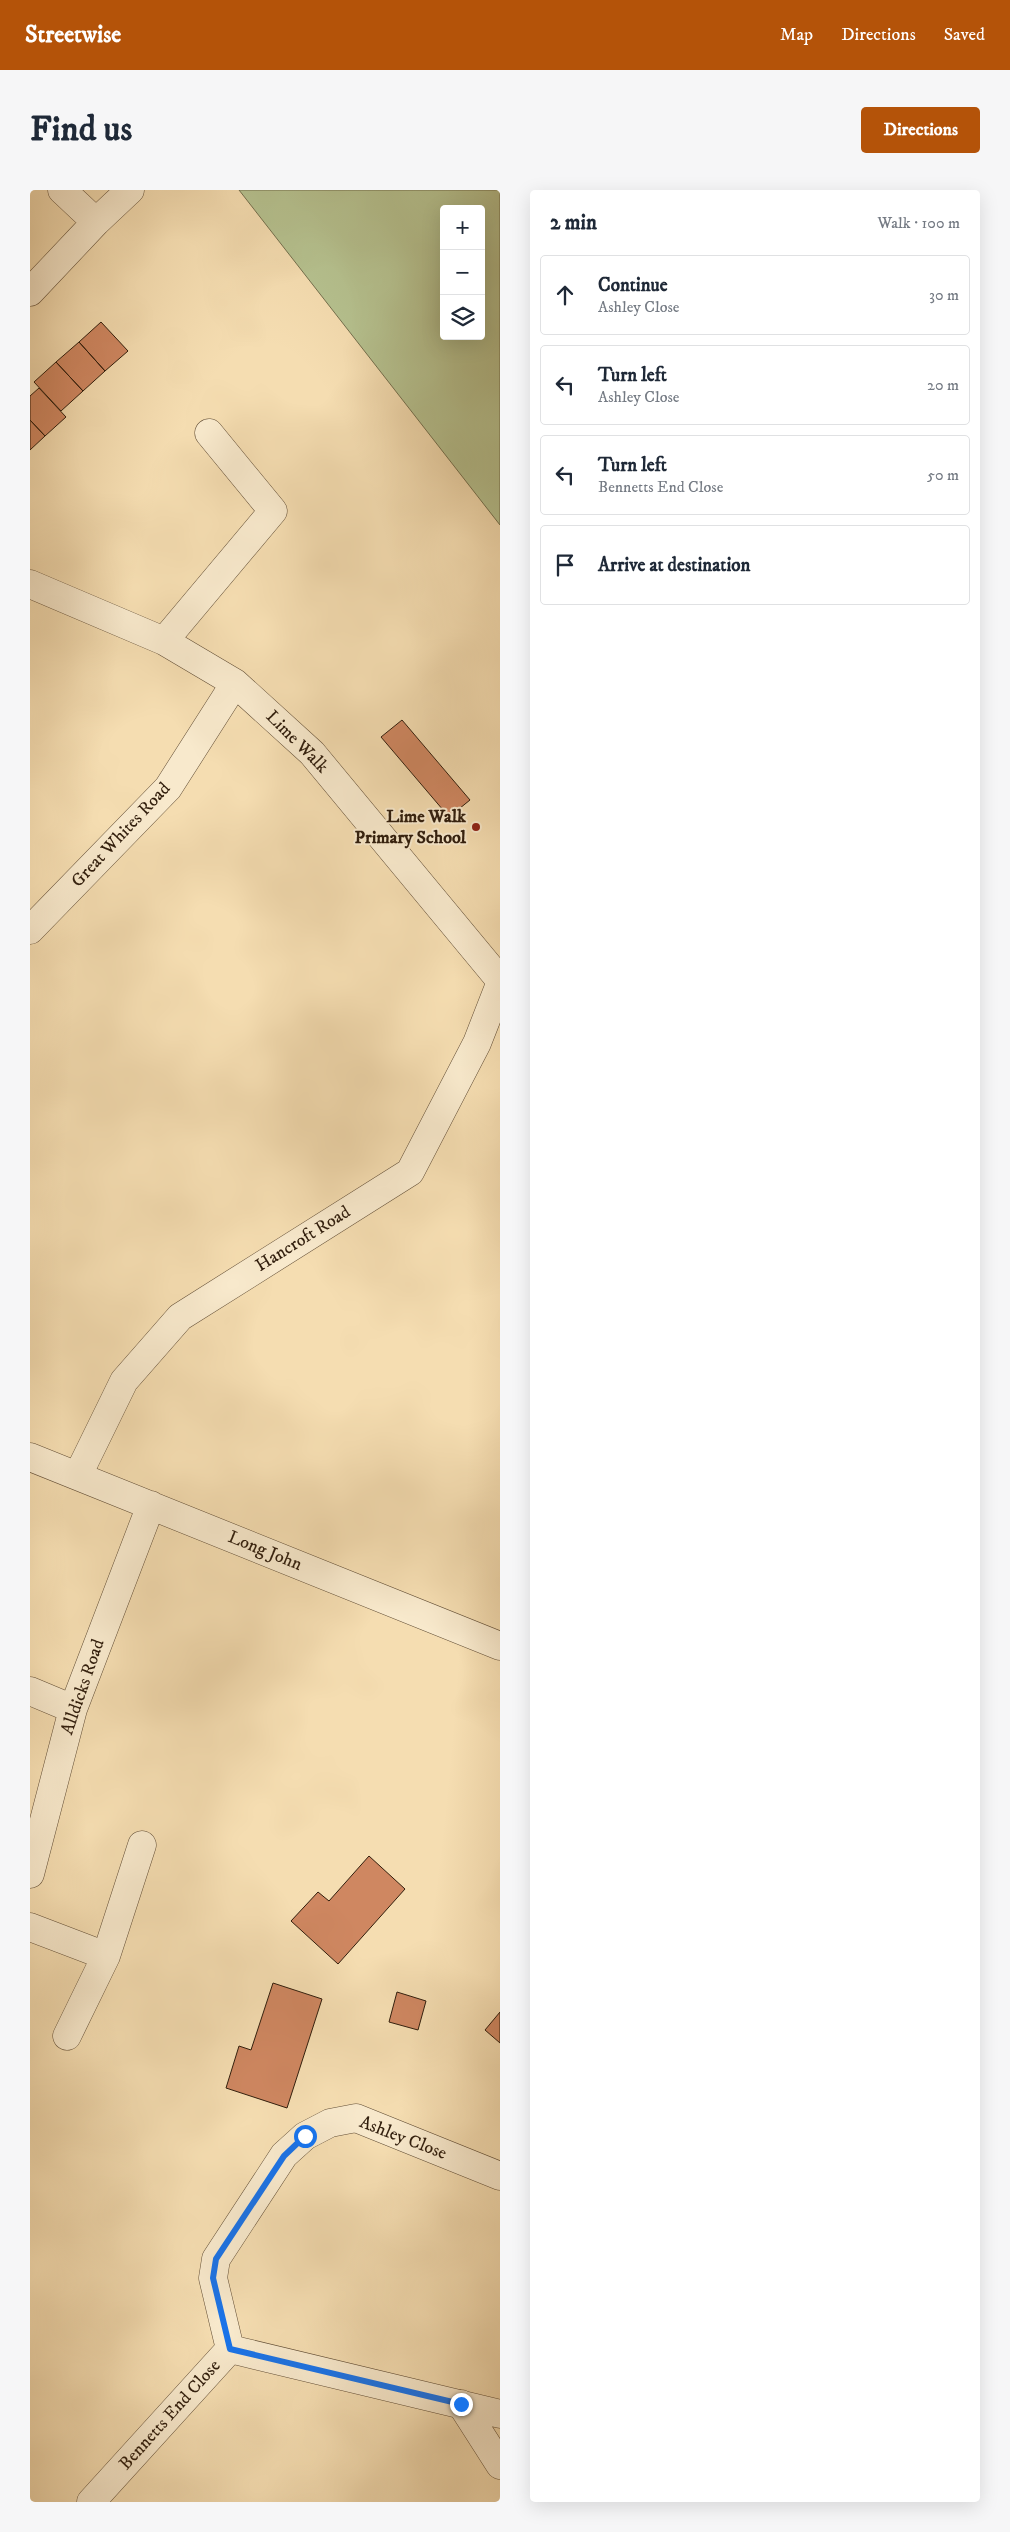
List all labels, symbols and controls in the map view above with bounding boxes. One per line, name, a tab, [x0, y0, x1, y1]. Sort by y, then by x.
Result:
text: Streetwise	[25, 20, 121, 50]
text: Map	[780, 24, 813, 46]
text: Directions	[841, 24, 916, 46]
text: Saved	[944, 24, 985, 46]
button: Directions	[861, 107, 980, 153]
text: Find us	[30, 108, 132, 152]
map controls	[440, 205, 485, 340]
button: +	[440, 205, 485, 250]
text: 2 min	[550, 210, 597, 236]
text: Walk · 100 m	[878, 213, 960, 233]
button: −	[440, 250, 485, 295]
text: Continue	[598, 274, 668, 297]
icon: ahead	[551, 281, 579, 309]
text: 30 m	[929, 285, 959, 305]
button: layers	[440, 295, 485, 340]
text: Ashley Close	[598, 297, 679, 317]
text: Turn left	[598, 364, 667, 387]
icon: left	[551, 371, 579, 399]
text: 20 m	[927, 375, 959, 395]
text: Ashley Close	[598, 387, 679, 407]
text: Turn left	[598, 454, 667, 477]
icon: left	[551, 461, 579, 489]
text: 50 m	[927, 465, 959, 485]
text: Bennetts End Close	[598, 477, 723, 497]
icon: arrive	[551, 551, 579, 579]
text: Arrive at destination	[598, 554, 750, 577]
street label: Lime Walk	[261, 706, 333, 778]
street label: Great Whites Road	[67, 778, 175, 892]
place label: Lime Walk Primary School	[355, 806, 467, 849]
marker: Lime Walk Primary School	[470, 821, 482, 833]
street label: Hancroft Road	[251, 1201, 355, 1277]
street label: Long John	[225, 1526, 306, 1576]
street label: Alldicks Road	[56, 1636, 110, 1738]
street label: Ashley Close	[356, 2111, 450, 2165]
route start	[294, 2125, 317, 2148]
street label: Bennetts End Close	[115, 2355, 225, 2475]
route end	[450, 2393, 473, 2416]

